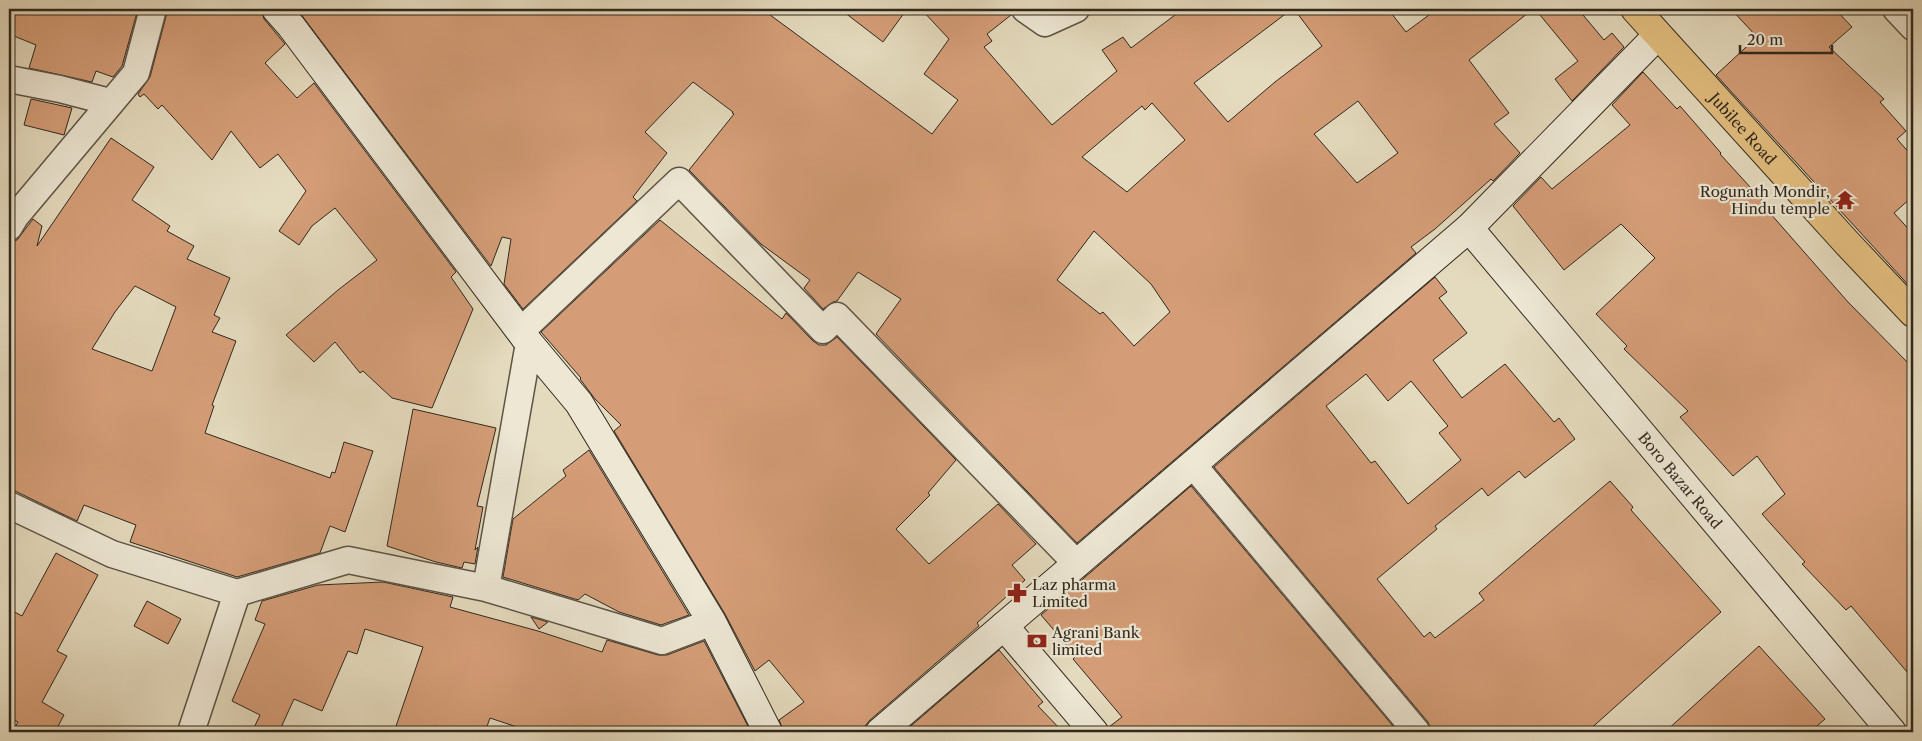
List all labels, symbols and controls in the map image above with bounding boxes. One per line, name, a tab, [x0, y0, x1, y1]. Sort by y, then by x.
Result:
scale bar	[1740, 22, 1832, 54]
text: 20 m	[1747, 30, 1783, 49]
street label: Jubilee Road	[1704, 87, 1781, 168]
place label: Rogunath Mondir, Hindu temple	[1700, 182, 1830, 218]
temple icon: Rogunath Mondir, Hindu temple	[1834, 189, 1856, 211]
street label: Boro Bazar Road	[1635, 428, 1726, 532]
place label: Laz pharma Limited	[1032, 575, 1116, 611]
pharmacy icon: Laz pharma Limited	[1006, 582, 1028, 604]
place label: Agrani Bank limited	[1051, 623, 1141, 659]
bank icon: Agrani Bank limited	[1026, 630, 1048, 652]

